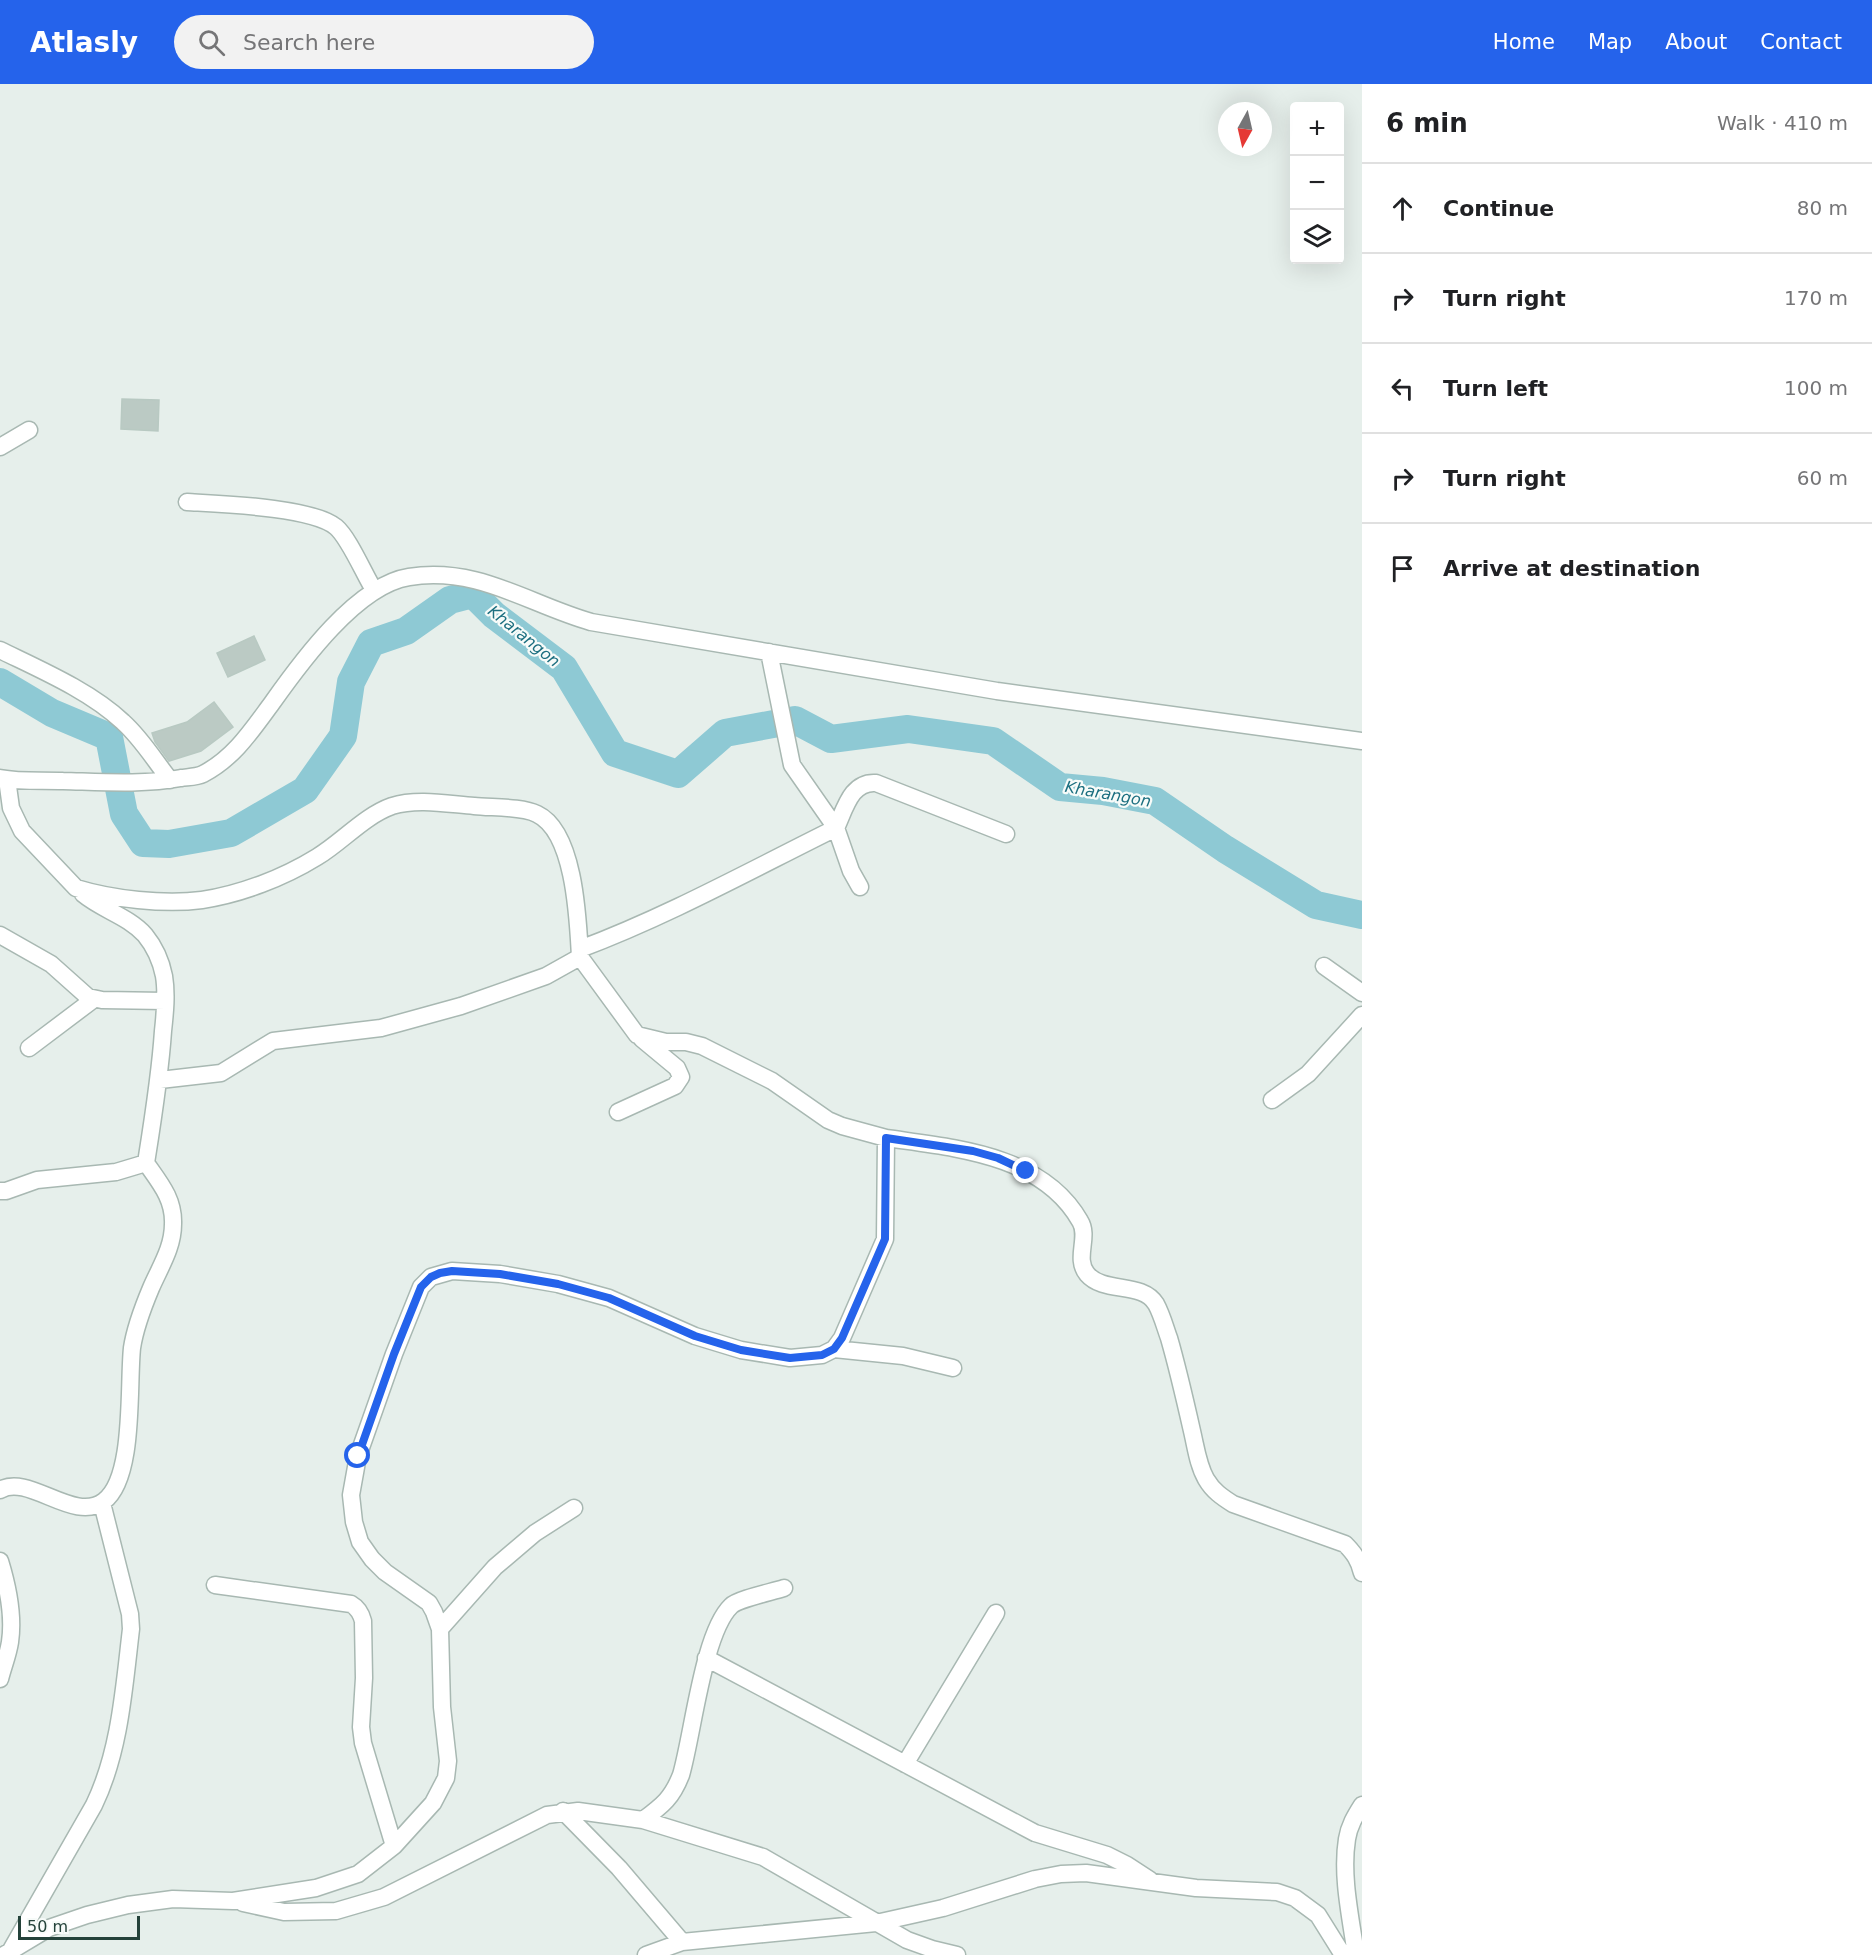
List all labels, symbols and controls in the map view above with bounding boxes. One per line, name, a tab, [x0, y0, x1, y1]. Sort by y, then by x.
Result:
search box	[174, 15, 594, 69]
text: Atlasly	[30, 26, 138, 59]
icon: search	[195, 26, 228, 59]
text: Search here	[243, 30, 375, 55]
text: Home	[1493, 30, 1555, 54]
text: Map	[1588, 30, 1632, 54]
text: About	[1665, 30, 1727, 54]
text: Contact	[1760, 30, 1842, 54]
north arrow	[1218, 102, 1272, 156]
map controls	[1290, 102, 1344, 264]
button: +	[1290, 102, 1344, 156]
text: 6 min	[1386, 108, 1468, 138]
text: Walk · 410 m	[1717, 111, 1848, 135]
button: −	[1290, 156, 1344, 210]
icon: ahead	[1386, 192, 1419, 225]
text: Continue	[1443, 196, 1554, 221]
text: 80 m	[1797, 196, 1848, 220]
button: layers	[1290, 210, 1344, 264]
icon: right	[1386, 282, 1419, 315]
text: Turn right	[1443, 286, 1566, 311]
text: 170 m	[1784, 286, 1848, 310]
icon: left	[1386, 372, 1419, 405]
text: Turn left	[1443, 376, 1548, 401]
text: 100 m	[1784, 376, 1848, 400]
icon: right	[1386, 462, 1419, 495]
text: Turn right	[1443, 466, 1566, 491]
text: 60 m	[1797, 466, 1848, 490]
icon: arrive	[1386, 552, 1419, 585]
text: Arrive at destination	[1443, 556, 1700, 581]
water label: Kharangon	[484, 601, 564, 671]
water label: Kharangon	[1063, 777, 1153, 811]
route end	[1012, 1157, 1038, 1183]
route start	[344, 1442, 370, 1468]
scale bar	[18, 1913, 140, 1940]
text: 50 m	[27, 1917, 68, 1936]

